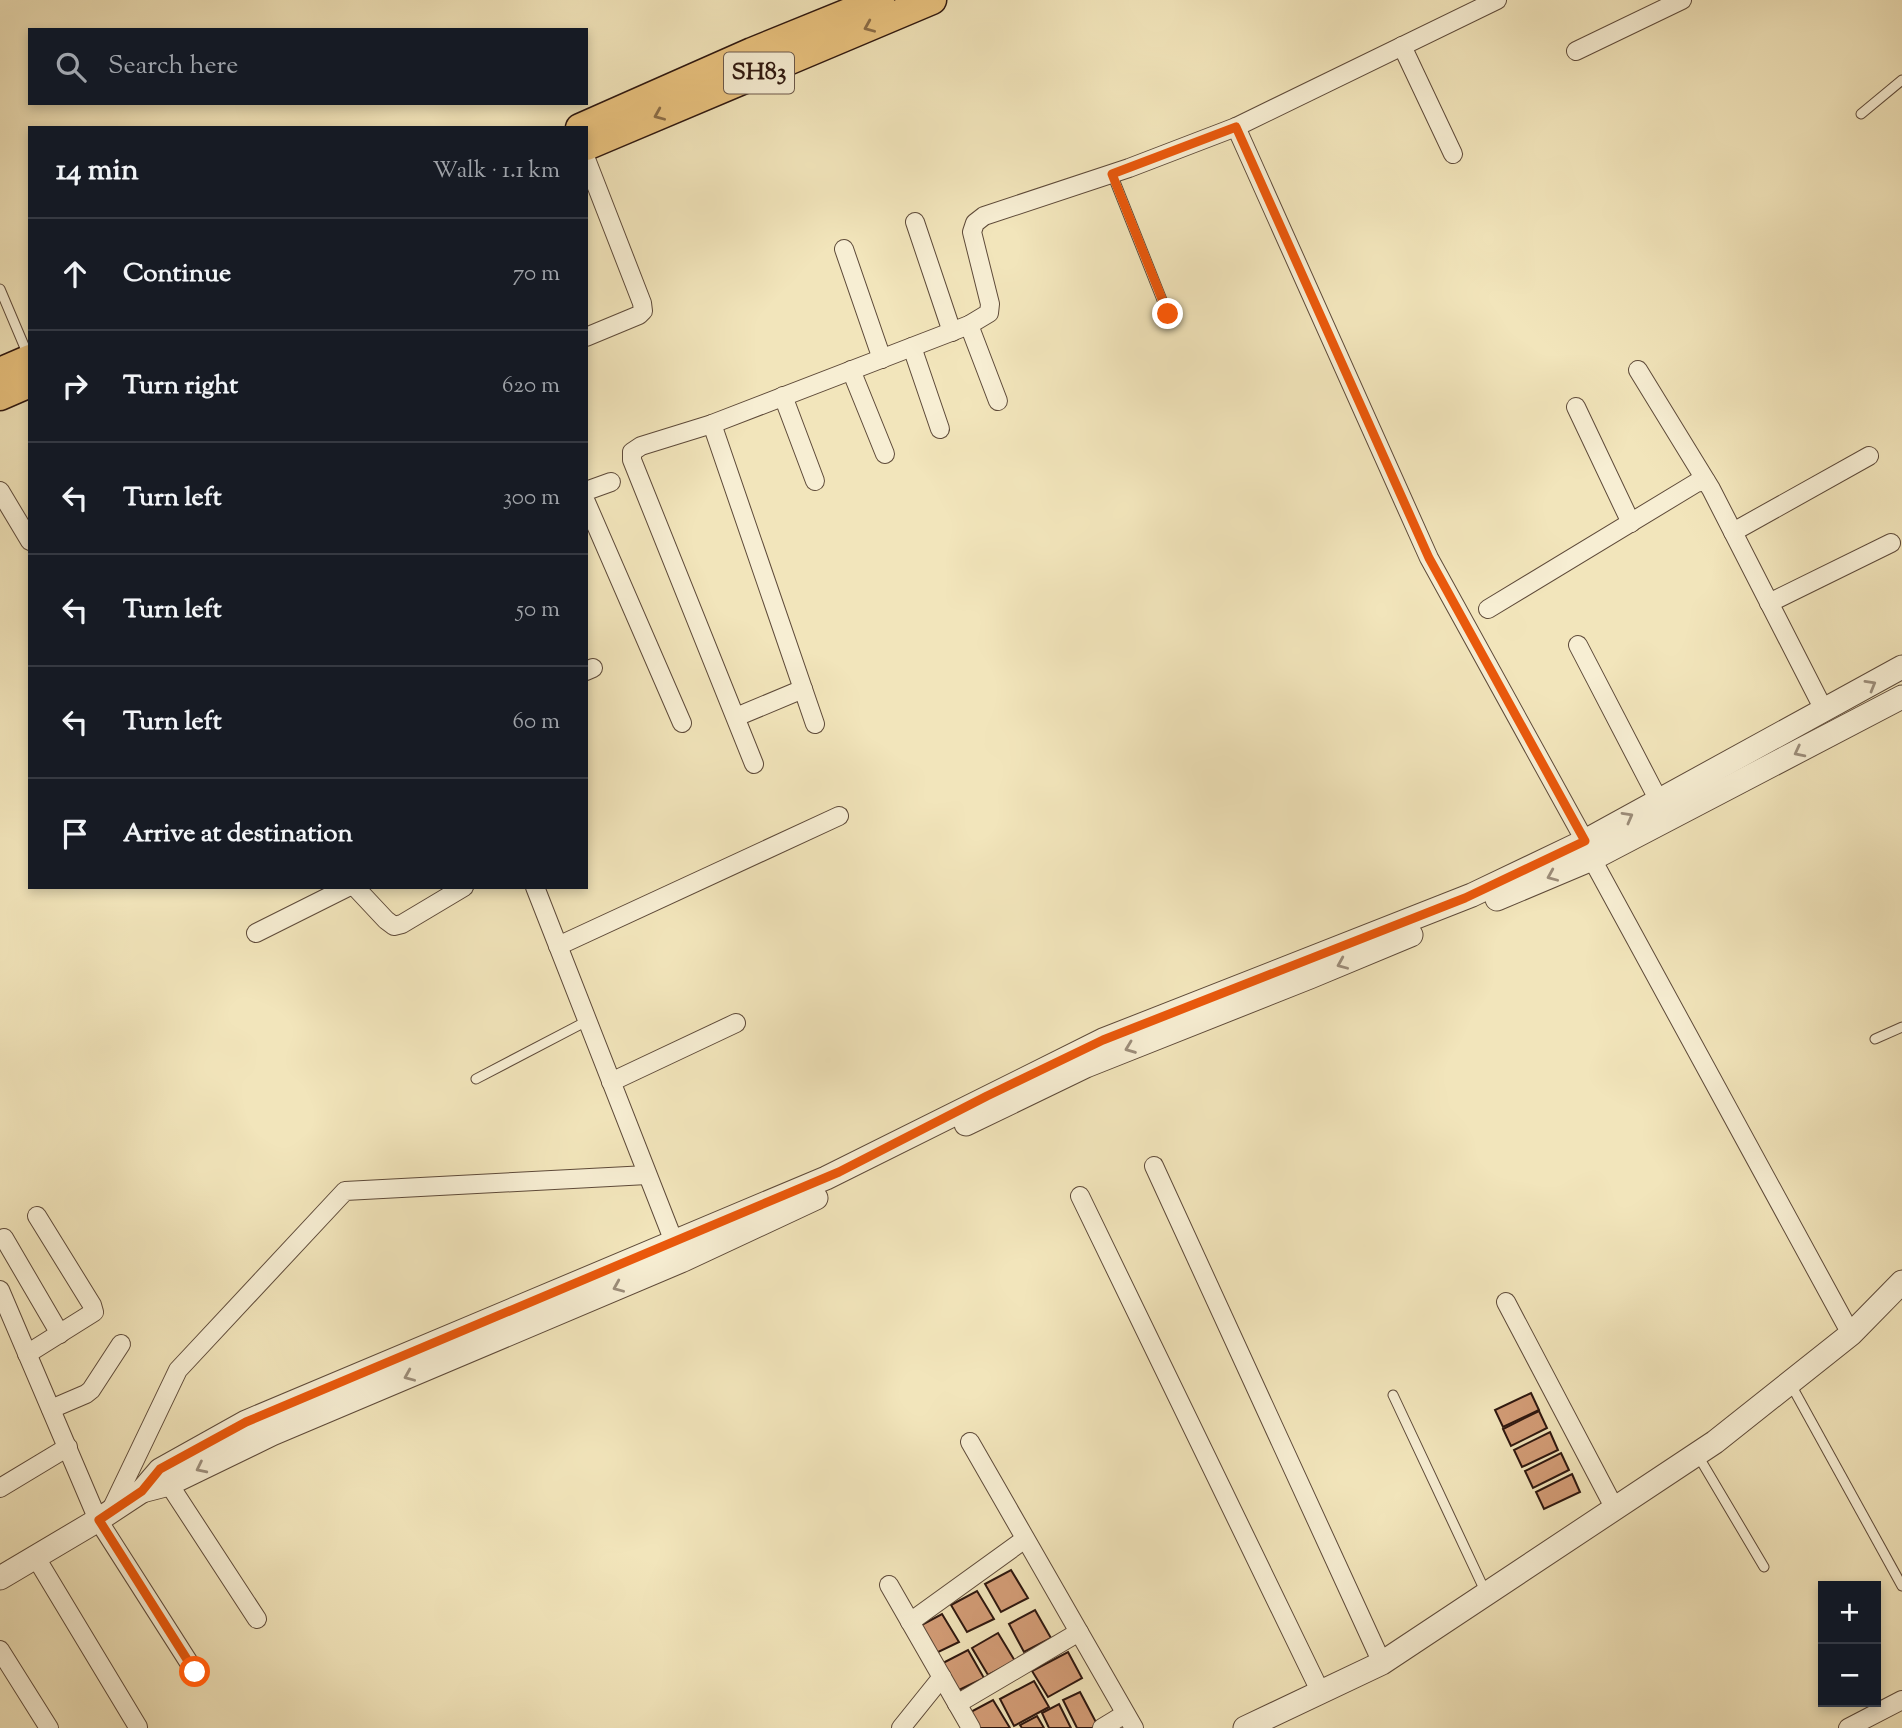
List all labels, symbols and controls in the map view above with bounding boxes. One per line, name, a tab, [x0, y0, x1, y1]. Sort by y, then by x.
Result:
one-way arrow	[864, 18, 876, 32]
search box	[28, 28, 588, 105]
icon: search	[52, 48, 90, 86]
text: Search here	[108, 48, 238, 85]
road number: SH83	[724, 52, 794, 94]
one-way arrow	[654, 107, 666, 121]
text: 14 min	[56, 150, 139, 193]
text: Walk · 1.1 km	[433, 155, 560, 188]
icon: ahead	[56, 255, 94, 293]
text: Continue	[123, 256, 231, 293]
text: 70 m	[513, 258, 560, 291]
route end	[1152, 298, 1183, 329]
icon: right	[56, 367, 94, 405]
text: Turn right	[123, 368, 238, 405]
text: 620 m	[502, 370, 560, 403]
icon: left	[56, 479, 94, 517]
text: Turn left	[123, 480, 222, 517]
text: 300 m	[503, 482, 560, 515]
icon: left	[56, 591, 94, 629]
text: Turn left	[123, 592, 222, 629]
text: 50 m	[516, 594, 560, 627]
one-way arrow	[1863, 680, 1876, 693]
icon: left	[56, 703, 94, 741]
text: Turn left	[123, 704, 222, 741]
text: 60 m	[512, 706, 560, 739]
one-way arrow	[1793, 744, 1806, 758]
one-way arrow	[1621, 812, 1634, 826]
icon: arrive	[56, 815, 94, 853]
text: Arrive at destination	[123, 816, 353, 853]
one-way arrow	[1546, 868, 1558, 882]
one-way arrow	[1336, 956, 1349, 970]
one-way arrow	[1125, 1040, 1137, 1054]
one-way arrow	[613, 1279, 625, 1293]
one-way arrow	[403, 1368, 416, 1382]
one-way arrow	[196, 1460, 208, 1474]
map controls	[1818, 1581, 1881, 1707]
button: +	[1818, 1581, 1881, 1644]
button: −	[1818, 1644, 1881, 1707]
route start	[179, 1656, 210, 1687]

